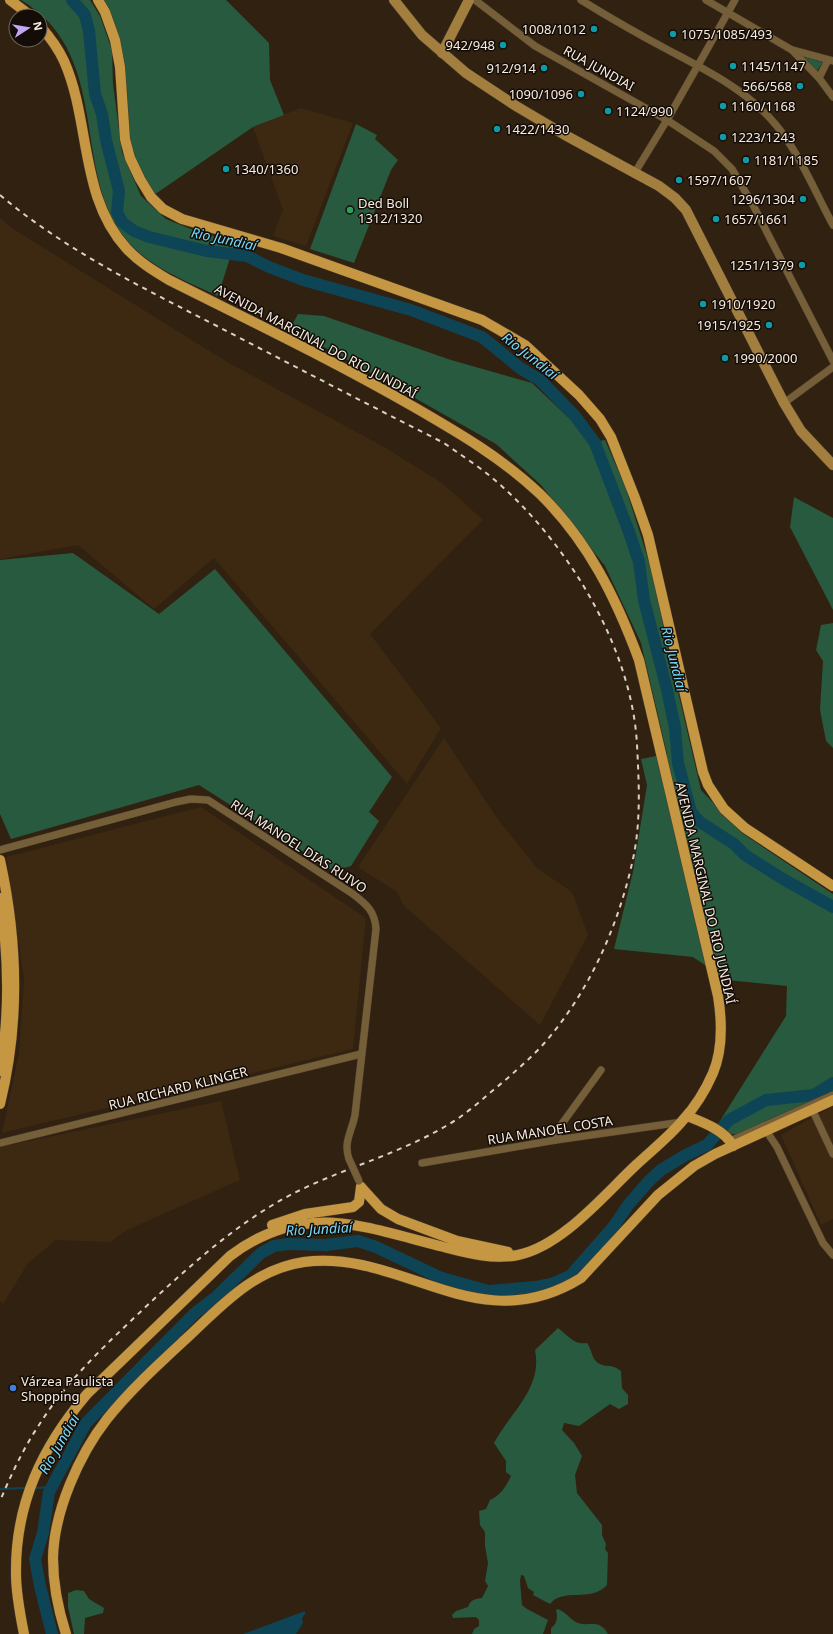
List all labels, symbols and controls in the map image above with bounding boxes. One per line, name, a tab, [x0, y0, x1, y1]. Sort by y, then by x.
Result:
north arrow	[8, 8, 48, 48]
text: N	[30, 20, 47, 32]
place label: 1008/1012	[522, 20, 586, 38]
marker: 1008/1012	[589, 24, 599, 34]
place label: 1075/1085/493	[681, 25, 772, 43]
marker: 1075/1085/493	[668, 29, 678, 39]
place label: 942/948	[446, 36, 495, 54]
marker: 942/948	[498, 40, 508, 50]
street label: RUA JUNDIAI	[560, 41, 638, 95]
place label: 1145/1147	[741, 57, 805, 75]
place label: 912/914	[487, 59, 537, 77]
marker: 1145/1147	[728, 61, 738, 71]
marker: 912/914	[539, 63, 549, 73]
place label: 566/568	[743, 77, 792, 95]
marker: 566/568	[795, 81, 805, 91]
place label: 1090/1096	[509, 85, 573, 103]
marker: 1090/1096	[576, 89, 586, 99]
place label: 1160/1168	[731, 97, 795, 115]
marker: 1160/1168	[718, 101, 728, 111]
place label: 1124/990	[616, 102, 673, 120]
marker: 1124/990	[603, 106, 613, 116]
place label: 1422/1430	[505, 120, 569, 138]
marker: 1422/1430	[492, 124, 502, 134]
place label: 1223/1243	[731, 128, 795, 146]
marker: 1223/1243	[718, 132, 728, 142]
place label: 1181/1185	[754, 151, 818, 169]
marker: 1181/1185	[741, 155, 751, 165]
place label: 1340/1360	[234, 160, 298, 178]
marker: 1340/1360	[221, 164, 231, 174]
place label: 1597/1607	[687, 171, 751, 189]
marker: 1597/1607	[674, 175, 684, 185]
place label: 1296/1304	[731, 190, 796, 208]
place label: Ded Boll 1312/1320	[358, 194, 422, 227]
marker: 1296/1304	[798, 194, 808, 204]
marker: Ded Boll 1312/1320	[345, 205, 355, 215]
place label: 1657/1661	[724, 210, 788, 228]
marker: 1657/1661	[711, 214, 721, 224]
water label: Rio Jundiaí	[190, 222, 261, 255]
place label: 1251/1379	[730, 256, 794, 274]
marker: 1251/1379	[797, 260, 807, 270]
street label: AVENIDA MARGINAL DO RIO JUNDIAÍ	[212, 280, 421, 403]
place label: 1910/1920	[711, 295, 775, 313]
marker: 1910/1920	[698, 299, 708, 309]
place label: 1915/1925	[697, 316, 761, 334]
marker: 1915/1925	[764, 320, 774, 330]
water label: Rio Jundiaí	[498, 328, 564, 385]
place label: 1990/2000	[733, 349, 797, 367]
marker: 1990/2000	[720, 353, 730, 363]
water label: Rio Jundiaí	[657, 624, 692, 696]
street label: AVENIDA MARGINAL DO RIO JUNDIAÍ	[672, 780, 740, 1006]
street label: RUA MANOEL DIAS RUIVO	[227, 795, 371, 897]
street label: RUA RICHARD KLINGER	[107, 1062, 249, 1114]
street label: RUA MANOEL COSTA	[486, 1111, 615, 1149]
water label: Rio Jundiaí	[285, 1217, 355, 1240]
place label: Várzea Paulista Shopping	[21, 1372, 113, 1405]
marker: Várzea Paulista Shopping	[8, 1383, 18, 1393]
water label: Rio Jundiaí	[34, 1408, 85, 1477]

